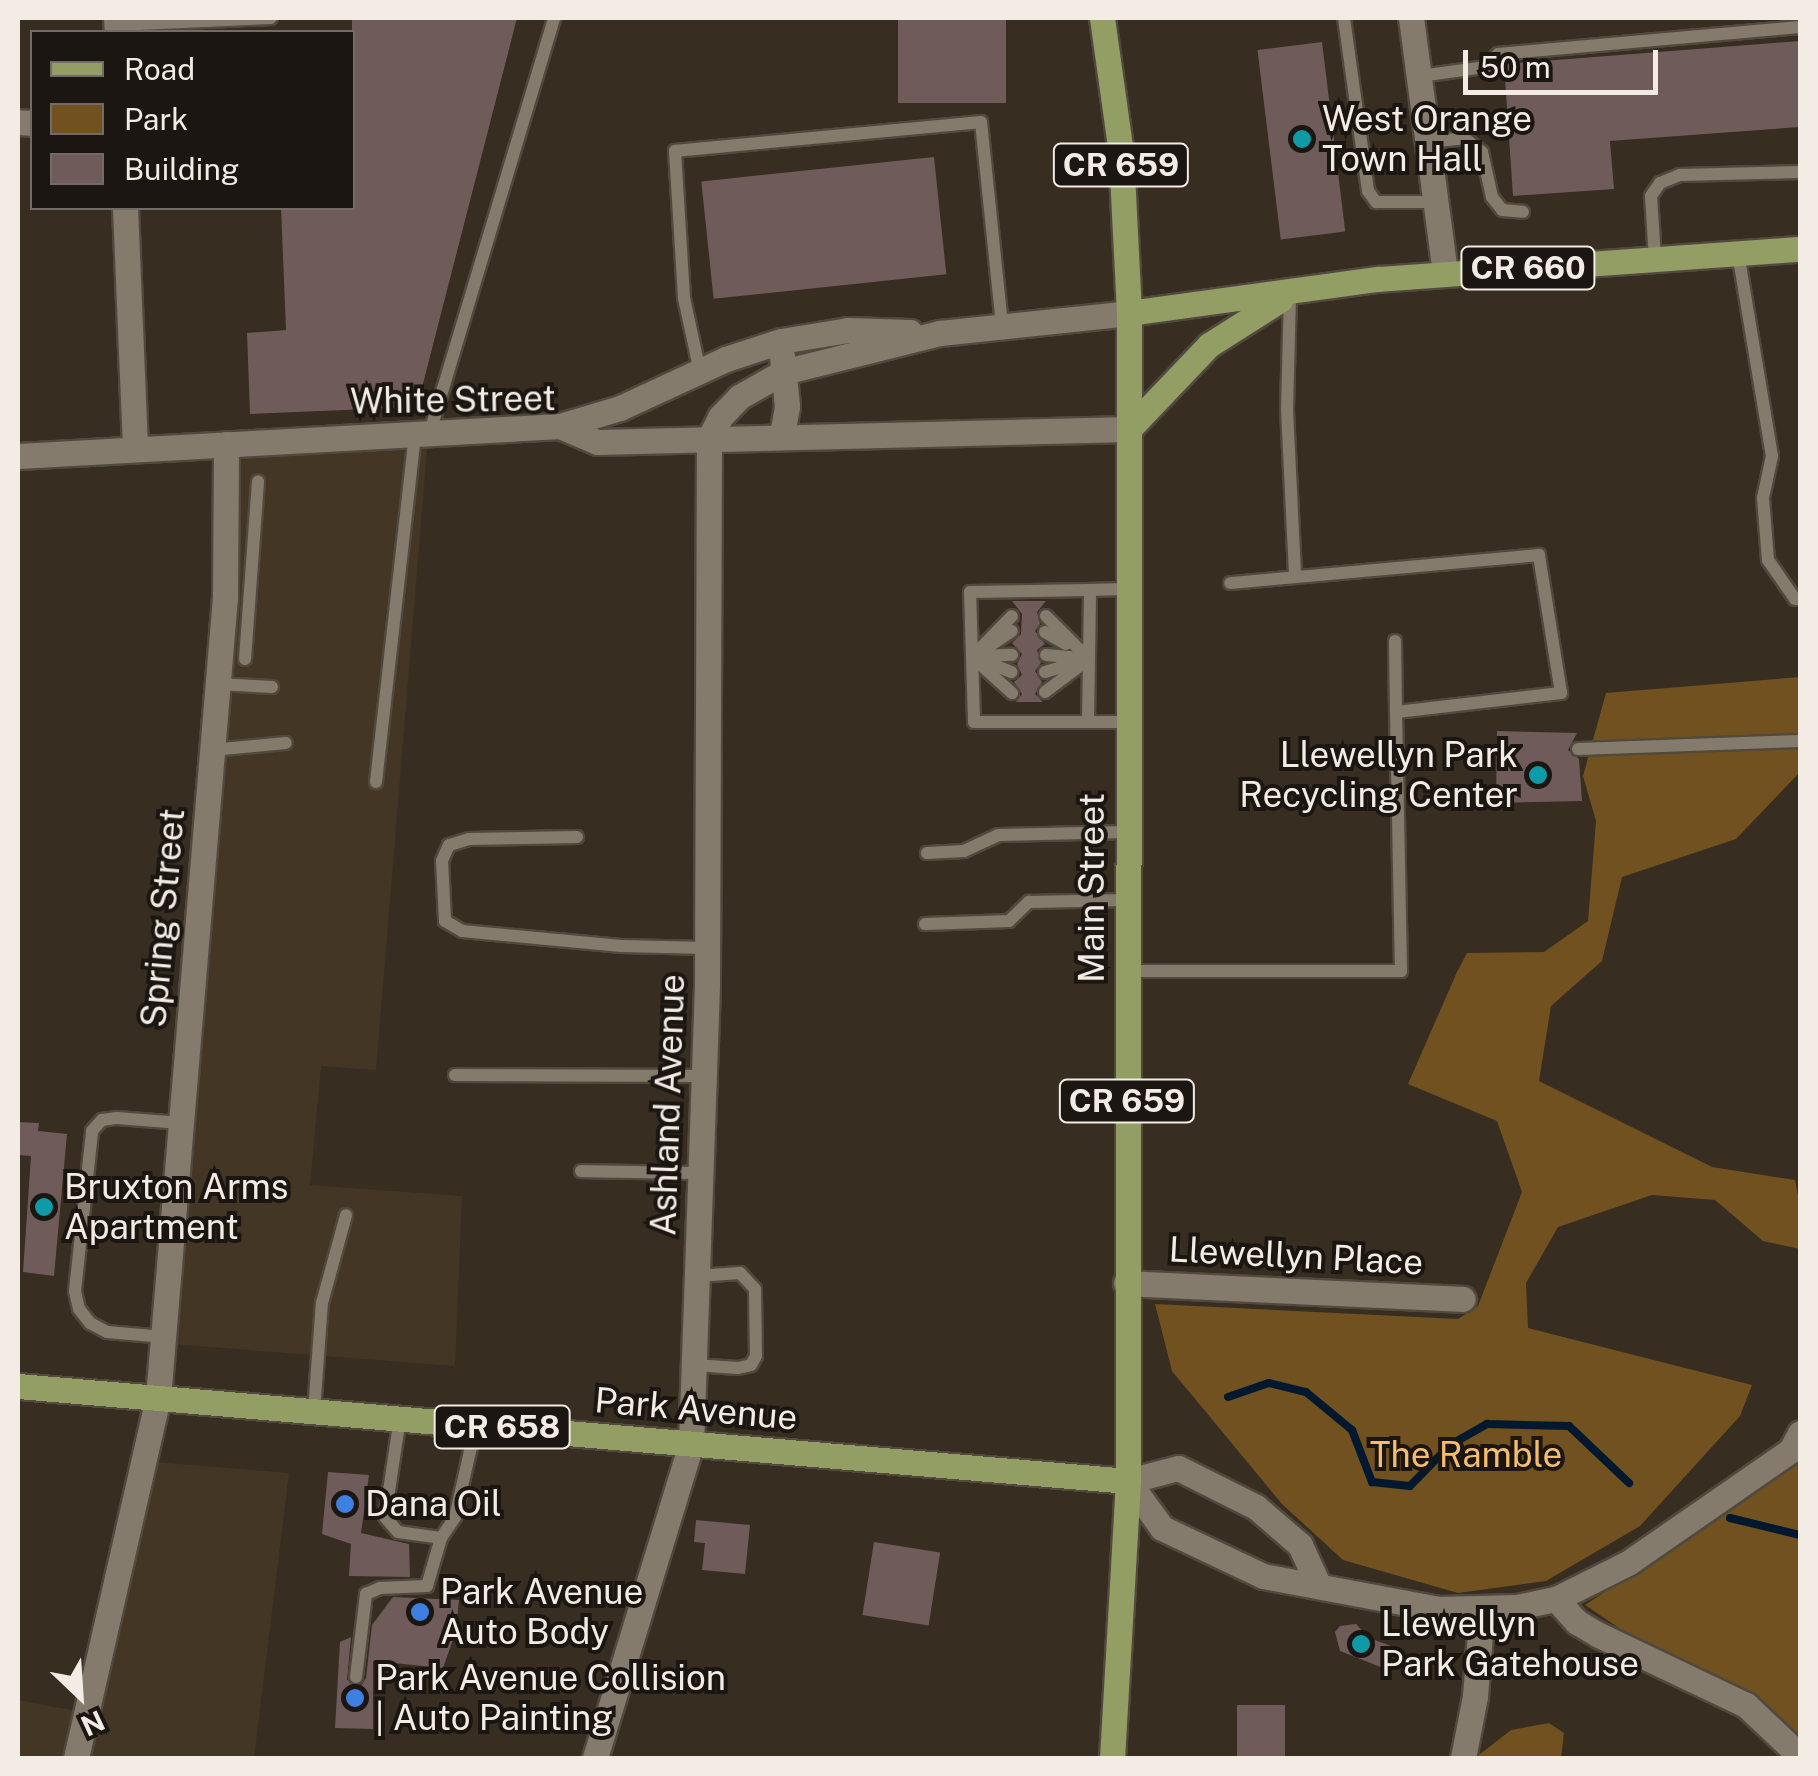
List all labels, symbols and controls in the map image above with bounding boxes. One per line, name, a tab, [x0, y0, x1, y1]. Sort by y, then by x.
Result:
legend	[30, 30, 355, 210]
scale bar	[1468, 30, 1663, 92]
text: 50 m	[1480, 49, 1551, 85]
text: Road	[124, 51, 195, 87]
place label: West Orange Town Hall	[1322, 98, 1532, 180]
text: Park	[124, 101, 188, 137]
marker: West Orange Town Hall	[1291, 128, 1313, 150]
road number: CR 659	[1051, 138, 1191, 192]
text: Building	[124, 151, 239, 187]
road number: CR 660	[1458, 241, 1598, 295]
street label: White Street	[350, 377, 556, 423]
place label: Llewellyn Park Recycling Center	[1239, 734, 1518, 816]
marker: Llewellyn Park Recycling Center	[1527, 764, 1549, 786]
street label: Main Street	[1071, 793, 1113, 983]
street label: Spring Street	[133, 807, 193, 1029]
street label: Ashland Avenue	[642, 973, 694, 1237]
road number: CR 659	[1057, 1074, 1197, 1128]
place label: Bruxton Arms Apartment	[64, 1166, 288, 1248]
marker: Bruxton Arms Apartment	[33, 1196, 55, 1218]
street label: Llewellyn Place	[1168, 1228, 1424, 1284]
street label: Park Avenue	[593, 1379, 799, 1439]
road number: CR 658	[432, 1400, 572, 1454]
park label: The Ramble	[1370, 1434, 1562, 1476]
place label: Dana Oil	[365, 1483, 502, 1525]
marker: Dana Oil	[334, 1493, 356, 1515]
place label: Park Avenue Auto Body	[440, 1571, 643, 1653]
marker: Park Avenue Auto Body	[409, 1601, 431, 1623]
place label: Llewellyn Park Gatehouse	[1381, 1603, 1639, 1685]
marker: Llewellyn Park Gatehouse	[1350, 1633, 1372, 1655]
north arrow	[30, 1646, 130, 1746]
place label: Park Avenue Collision | Auto Painting	[375, 1657, 726, 1739]
marker: Park Avenue Collision | Auto Painting	[344, 1687, 366, 1709]
text: N	[76, 1704, 110, 1743]

